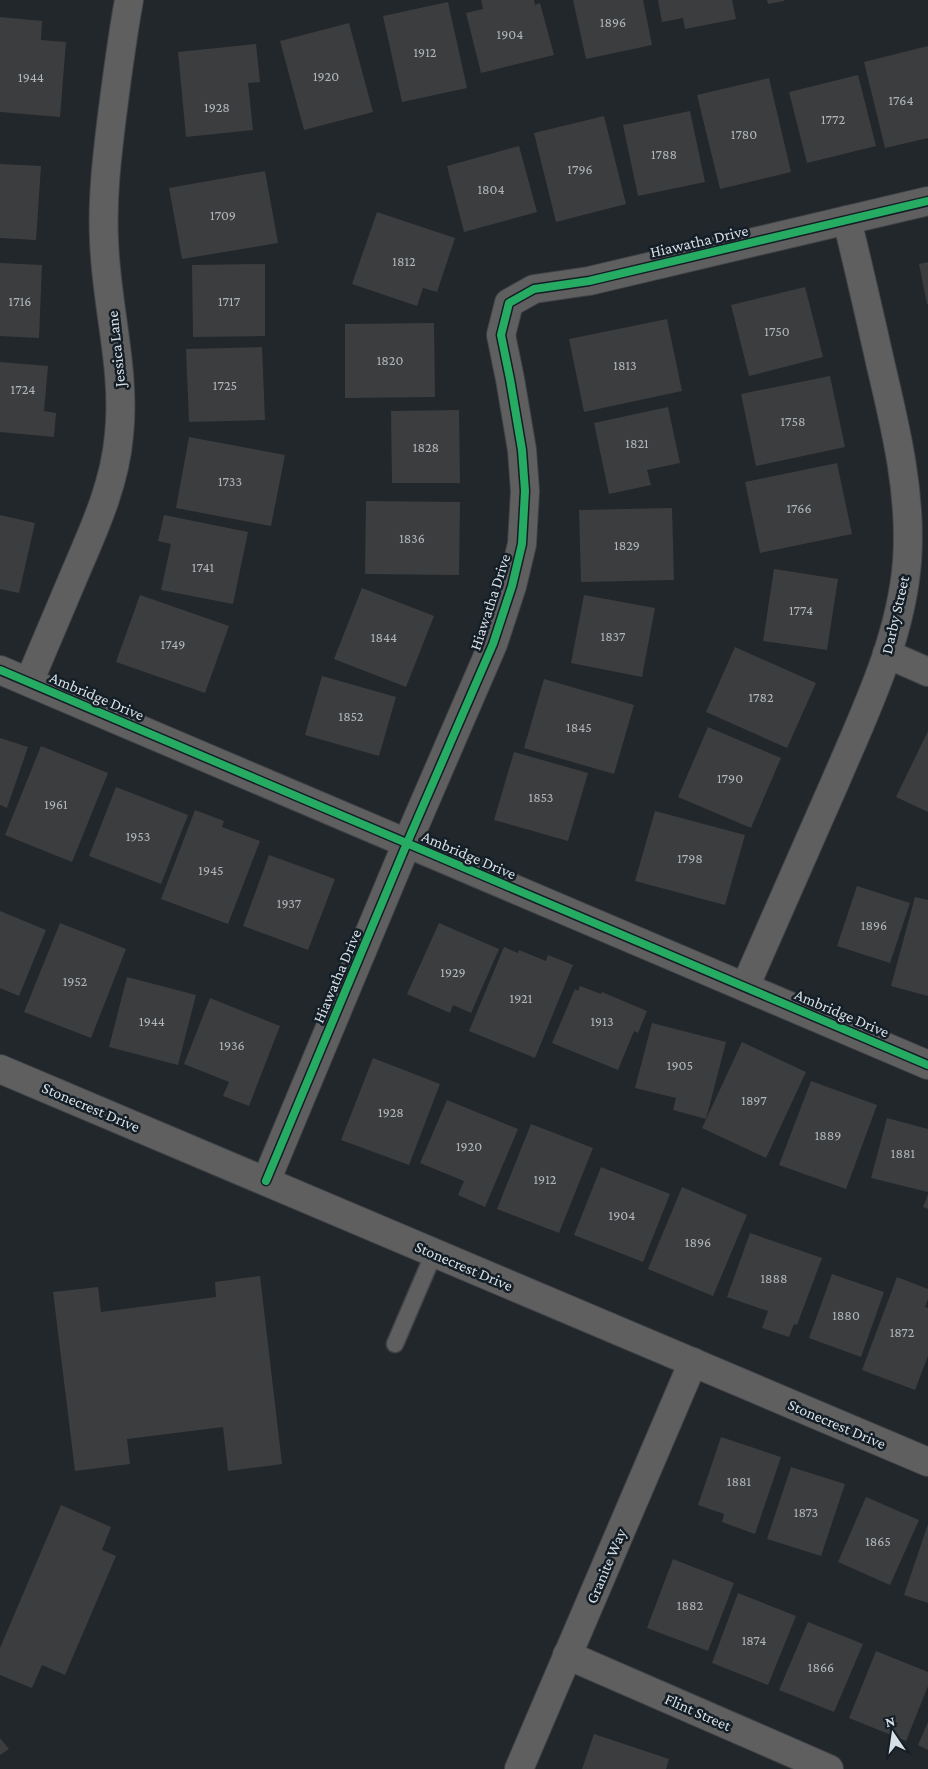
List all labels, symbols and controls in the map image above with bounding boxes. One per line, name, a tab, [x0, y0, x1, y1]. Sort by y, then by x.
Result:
house number: 1896	[600, 14, 626, 30]
house number: 1904	[497, 26, 523, 42]
house number: 1912	[413, 44, 437, 60]
house number: 1920	[313, 68, 339, 84]
house number: 1944	[18, 69, 44, 85]
house number: 1764	[888, 92, 914, 108]
house number: 1928	[204, 99, 230, 115]
house number: 1772	[821, 111, 845, 127]
house number: 1780	[731, 126, 757, 142]
house number: 1788	[651, 146, 677, 162]
house number: 1796	[567, 161, 593, 177]
house number: 1804	[477, 181, 505, 197]
house number: 1709	[210, 207, 236, 223]
street label: Hiawatha Drive	[648, 221, 750, 261]
house number: 1812	[392, 253, 416, 269]
house number: 1716	[9, 293, 31, 309]
house number: 1717	[218, 293, 241, 309]
street label: Jessica Lane	[104, 310, 130, 390]
house number: 1750	[764, 323, 790, 339]
house number: 1820	[377, 352, 403, 368]
house number: 1813	[613, 357, 637, 373]
house number: 1725	[213, 377, 237, 393]
house number: 1724	[11, 381, 35, 397]
house number: 1758	[780, 413, 806, 429]
house number: 1821	[625, 435, 649, 451]
house number: 1828	[413, 439, 439, 455]
house number: 1733	[218, 473, 242, 489]
house number: 1766	[786, 500, 812, 516]
house number: 1836	[399, 530, 425, 546]
house number: 1829	[614, 537, 640, 553]
street label: Hiawatha Drive	[466, 552, 514, 652]
house number: 1741	[192, 559, 215, 575]
street label: Darby Street	[878, 574, 913, 656]
house number: 1774	[789, 602, 813, 618]
house number: 1837	[601, 628, 626, 644]
house number: 1844	[371, 629, 397, 645]
house number: 1749	[161, 636, 185, 652]
street label: Ambridge Drive	[47, 668, 147, 724]
house number: 1782	[748, 689, 774, 705]
house number: 1852	[339, 708, 364, 724]
house number: 1845	[566, 719, 592, 735]
house number: 1790	[717, 770, 743, 786]
house number: 1853	[528, 789, 554, 805]
house number: 1961	[44, 796, 68, 812]
street label: Ambridge Drive	[419, 827, 519, 883]
house number: 1953	[126, 828, 150, 844]
house number: 1798	[677, 850, 703, 866]
house number: 1945	[198, 862, 224, 878]
house number: 1937	[277, 895, 302, 911]
house number: 1896	[861, 917, 887, 933]
street label: Hiawatha Drive	[310, 927, 364, 1025]
house number: 1929	[440, 964, 466, 980]
house number: 1952	[63, 973, 88, 989]
street label: Ambridge Drive	[792, 985, 892, 1041]
house number: 1921	[510, 990, 533, 1006]
house number: 1944	[139, 1013, 165, 1029]
house number: 1913	[590, 1013, 614, 1029]
house number: 1936	[219, 1037, 245, 1053]
house number: 1905	[667, 1057, 693, 1073]
street label: Stonecrest Drive	[40, 1079, 142, 1135]
house number: 1897	[741, 1092, 767, 1108]
house number: 1928	[378, 1104, 404, 1120]
house number: 1889	[815, 1127, 841, 1143]
house number: 1920	[456, 1138, 482, 1154]
house number: 1881	[891, 1145, 916, 1161]
house number: 1912	[533, 1171, 557, 1187]
house number: 1904	[609, 1207, 635, 1223]
house number: 1896	[685, 1234, 711, 1250]
street label: Stonecrest Drive	[413, 1238, 515, 1294]
house number: 1888	[760, 1270, 788, 1286]
house number: 1880	[832, 1307, 860, 1323]
house number: 1872	[890, 1324, 915, 1340]
street label: Stonecrest Drive	[786, 1396, 888, 1452]
house number: 1881	[727, 1473, 752, 1489]
house number: 1873	[794, 1504, 818, 1520]
street label: Granite Way	[583, 1525, 631, 1606]
house number: 1865	[865, 1533, 891, 1549]
house number: 1882	[677, 1597, 703, 1613]
house number: 1874	[742, 1632, 766, 1648]
house number: 1866	[808, 1659, 834, 1675]
street label: Flint Street	[662, 1690, 734, 1734]
north arrow	[868, 1709, 918, 1759]
text: N	[884, 1712, 897, 1730]

